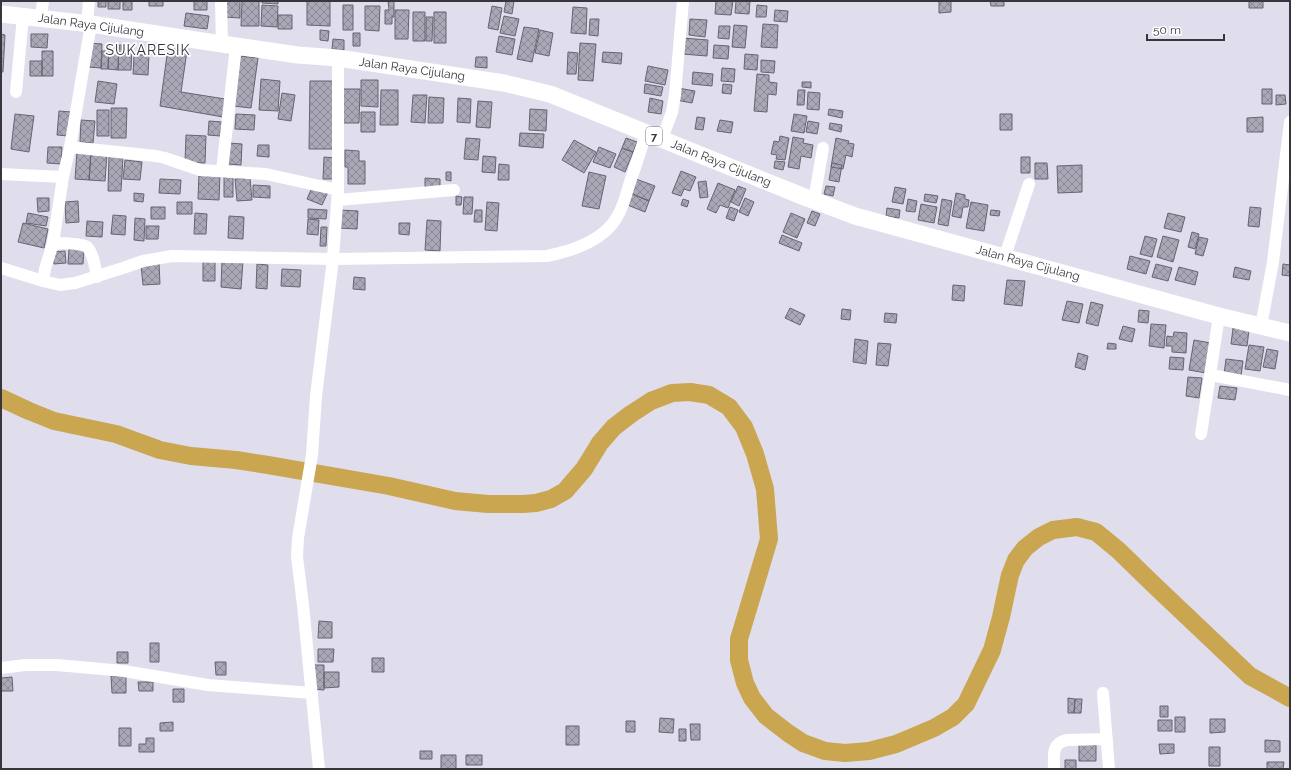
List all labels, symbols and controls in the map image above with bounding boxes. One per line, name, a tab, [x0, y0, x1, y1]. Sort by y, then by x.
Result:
street label: Jalan Raya Cijulang	[37, 11, 145, 39]
scale bar	[1147, 16, 1224, 42]
text: 50 m	[1153, 23, 1181, 37]
district label: SUKARESIK	[105, 42, 191, 58]
street label: Jalan Raya Cijulang	[358, 55, 466, 83]
road number: 7	[646, 127, 662, 145]
street label: Jalan Raya Cijulang	[669, 136, 773, 190]
street label: Jalan Raya Cijulang	[975, 242, 1081, 284]

